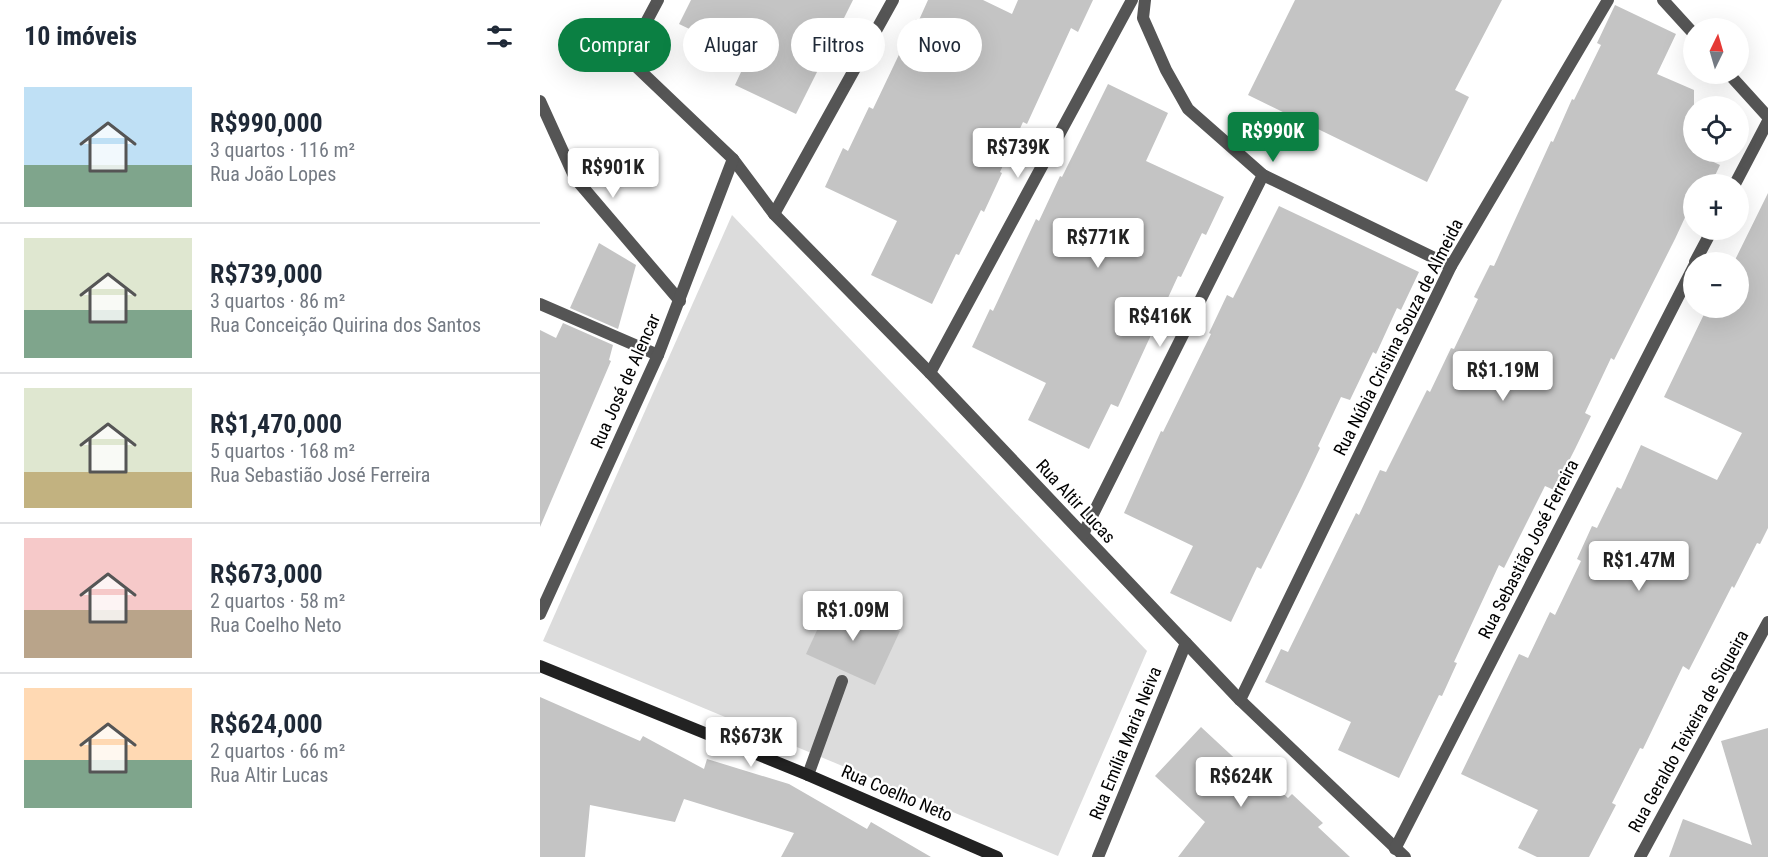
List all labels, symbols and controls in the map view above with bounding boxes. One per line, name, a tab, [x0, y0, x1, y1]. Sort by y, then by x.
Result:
chip: Comprar	[558, 18, 671, 72]
chip: Alugar	[683, 18, 779, 72]
chip: Filtros	[791, 18, 885, 72]
chip: Novo	[897, 18, 982, 72]
north arrow	[1683, 18, 1749, 84]
map controls	[1683, 18, 1749, 318]
icon: filters	[483, 20, 516, 53]
text: 10 imóveis	[24, 21, 137, 51]
button: locate	[1683, 96, 1749, 162]
text: R$990,000	[210, 108, 323, 138]
icon: home	[72, 111, 144, 183]
pin: R$990K	[1224, 112, 1322, 163]
text: R$990K	[1242, 119, 1304, 143]
pin: R$739K	[969, 128, 1067, 179]
text: R$739K	[987, 135, 1049, 159]
text: 3 quartos · 116 m²	[210, 138, 355, 162]
pin: R$901K	[564, 148, 662, 199]
text: R$901K	[582, 155, 644, 179]
text: Rua João Lopes	[210, 162, 336, 186]
button: +	[1683, 174, 1749, 240]
street label: Rua Núbia Cristina Souza de Almeida	[1329, 215, 1467, 459]
pin: R$771K	[1049, 218, 1147, 269]
text: R$771K	[1067, 225, 1129, 249]
button: −	[1683, 252, 1749, 318]
text: R$739,000	[210, 259, 323, 289]
icon: home	[72, 262, 144, 334]
text: 3 quartos · 86 m²	[210, 289, 345, 313]
pin: R$416K	[1111, 297, 1209, 348]
text: R$416K	[1129, 304, 1191, 328]
street label: Rua José de Alencar	[586, 310, 664, 452]
text: Rua Conceição Quirina dos Santos	[210, 313, 481, 337]
pin: R$1.19M	[1448, 351, 1558, 402]
text: R$1.19M	[1467, 358, 1539, 382]
text: R$1,470,000	[210, 409, 342, 439]
icon: home	[72, 412, 144, 484]
text: 5 quartos · 168 m²	[210, 439, 355, 463]
street label: Rua Altir Lucas	[1032, 455, 1120, 547]
street label: Rua Sebastião José Ferreira	[1474, 456, 1582, 642]
text: Rua Sebastião José Ferreira	[210, 463, 430, 487]
pin: R$1.47M	[1584, 541, 1694, 592]
text: R$1.47M	[1603, 548, 1675, 572]
text: R$673,000	[210, 559, 323, 589]
icon: home	[72, 562, 144, 634]
text: 2 quartos · 58 m²	[210, 589, 345, 613]
pin: R$1.09M	[798, 591, 908, 642]
text: R$1.09M	[817, 598, 889, 622]
text: Rua Coelho Neto	[210, 613, 342, 637]
street label: Rua Geraldo Teixeira de Siqueira	[1624, 626, 1752, 836]
street label: Rua Emília Maria Neiva	[1085, 663, 1165, 823]
text: R$624,000	[210, 709, 323, 739]
icon: home	[72, 712, 144, 784]
pin: R$673K	[702, 717, 800, 768]
text: R$673K	[720, 724, 782, 748]
text: 2 quartos · 66 m²	[210, 739, 345, 763]
pin: R$624K	[1192, 757, 1290, 808]
street label: Rua Coelho Neto	[838, 760, 956, 826]
text: Rua Altir Lucas	[210, 763, 328, 787]
text: R$624K	[1210, 764, 1272, 788]

